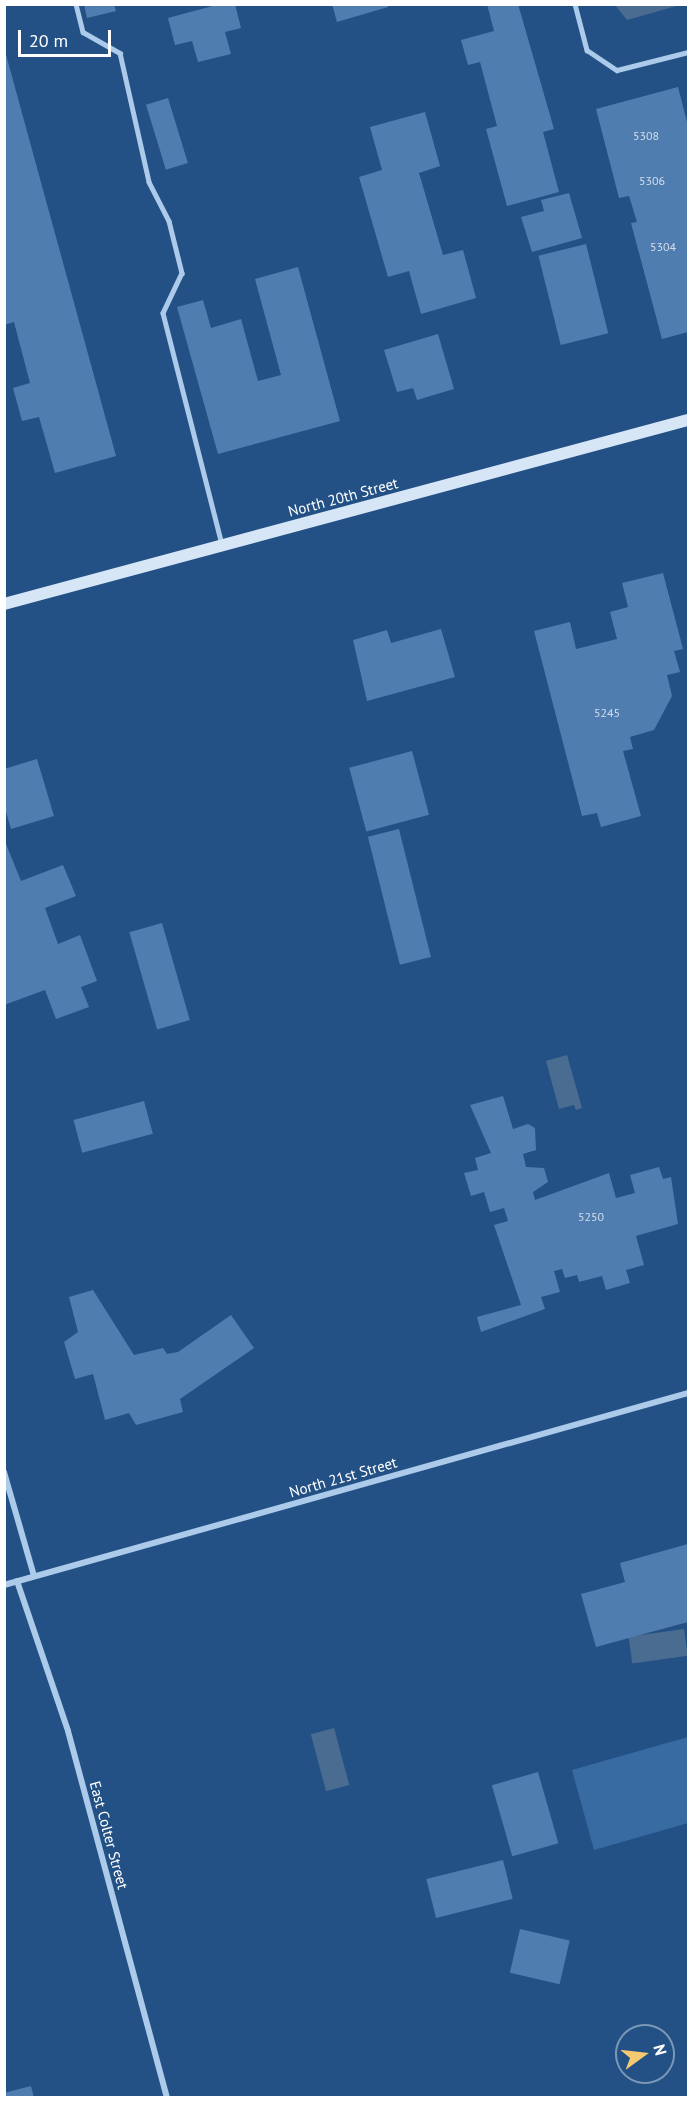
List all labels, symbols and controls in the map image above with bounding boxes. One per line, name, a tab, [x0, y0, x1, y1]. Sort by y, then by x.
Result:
scale bar	[21, 18, 114, 56]
text: 20 m	[29, 29, 68, 52]
house number: 5308	[633, 129, 659, 143]
house number: 5306	[639, 174, 665, 188]
house number: 5304	[650, 240, 676, 254]
street label: North 20th Street	[286, 474, 400, 520]
house number: 5245	[594, 706, 620, 720]
house number: 5250	[578, 1210, 604, 1224]
street label: North 21st Street	[287, 1453, 399, 1501]
street label: East Colter Street	[86, 1779, 132, 1891]
north arrow	[615, 2024, 675, 2084]
text: N	[649, 2042, 671, 2058]

